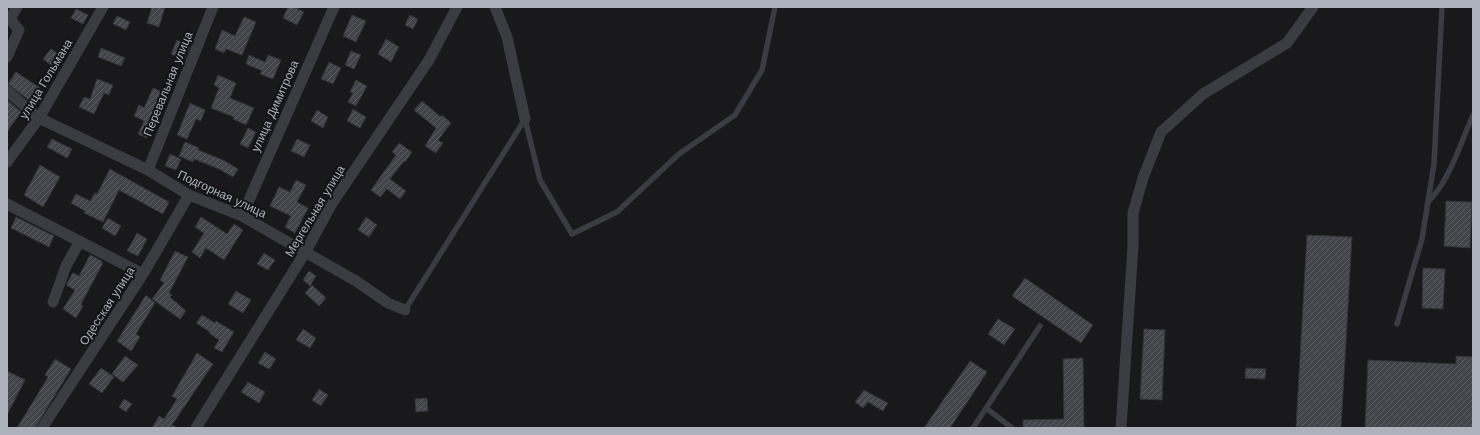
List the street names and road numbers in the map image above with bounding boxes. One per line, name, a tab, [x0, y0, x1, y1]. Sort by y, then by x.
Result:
street label: Перевальная улица	[141, 29, 196, 138]
street label: улица Гольмана	[17, 36, 76, 121]
street label: улица Димитрова	[249, 58, 302, 154]
street label: Мергельная улица	[282, 163, 348, 259]
street label: Подгорная улица	[175, 167, 269, 221]
street label: Одесская улица	[76, 264, 138, 348]

